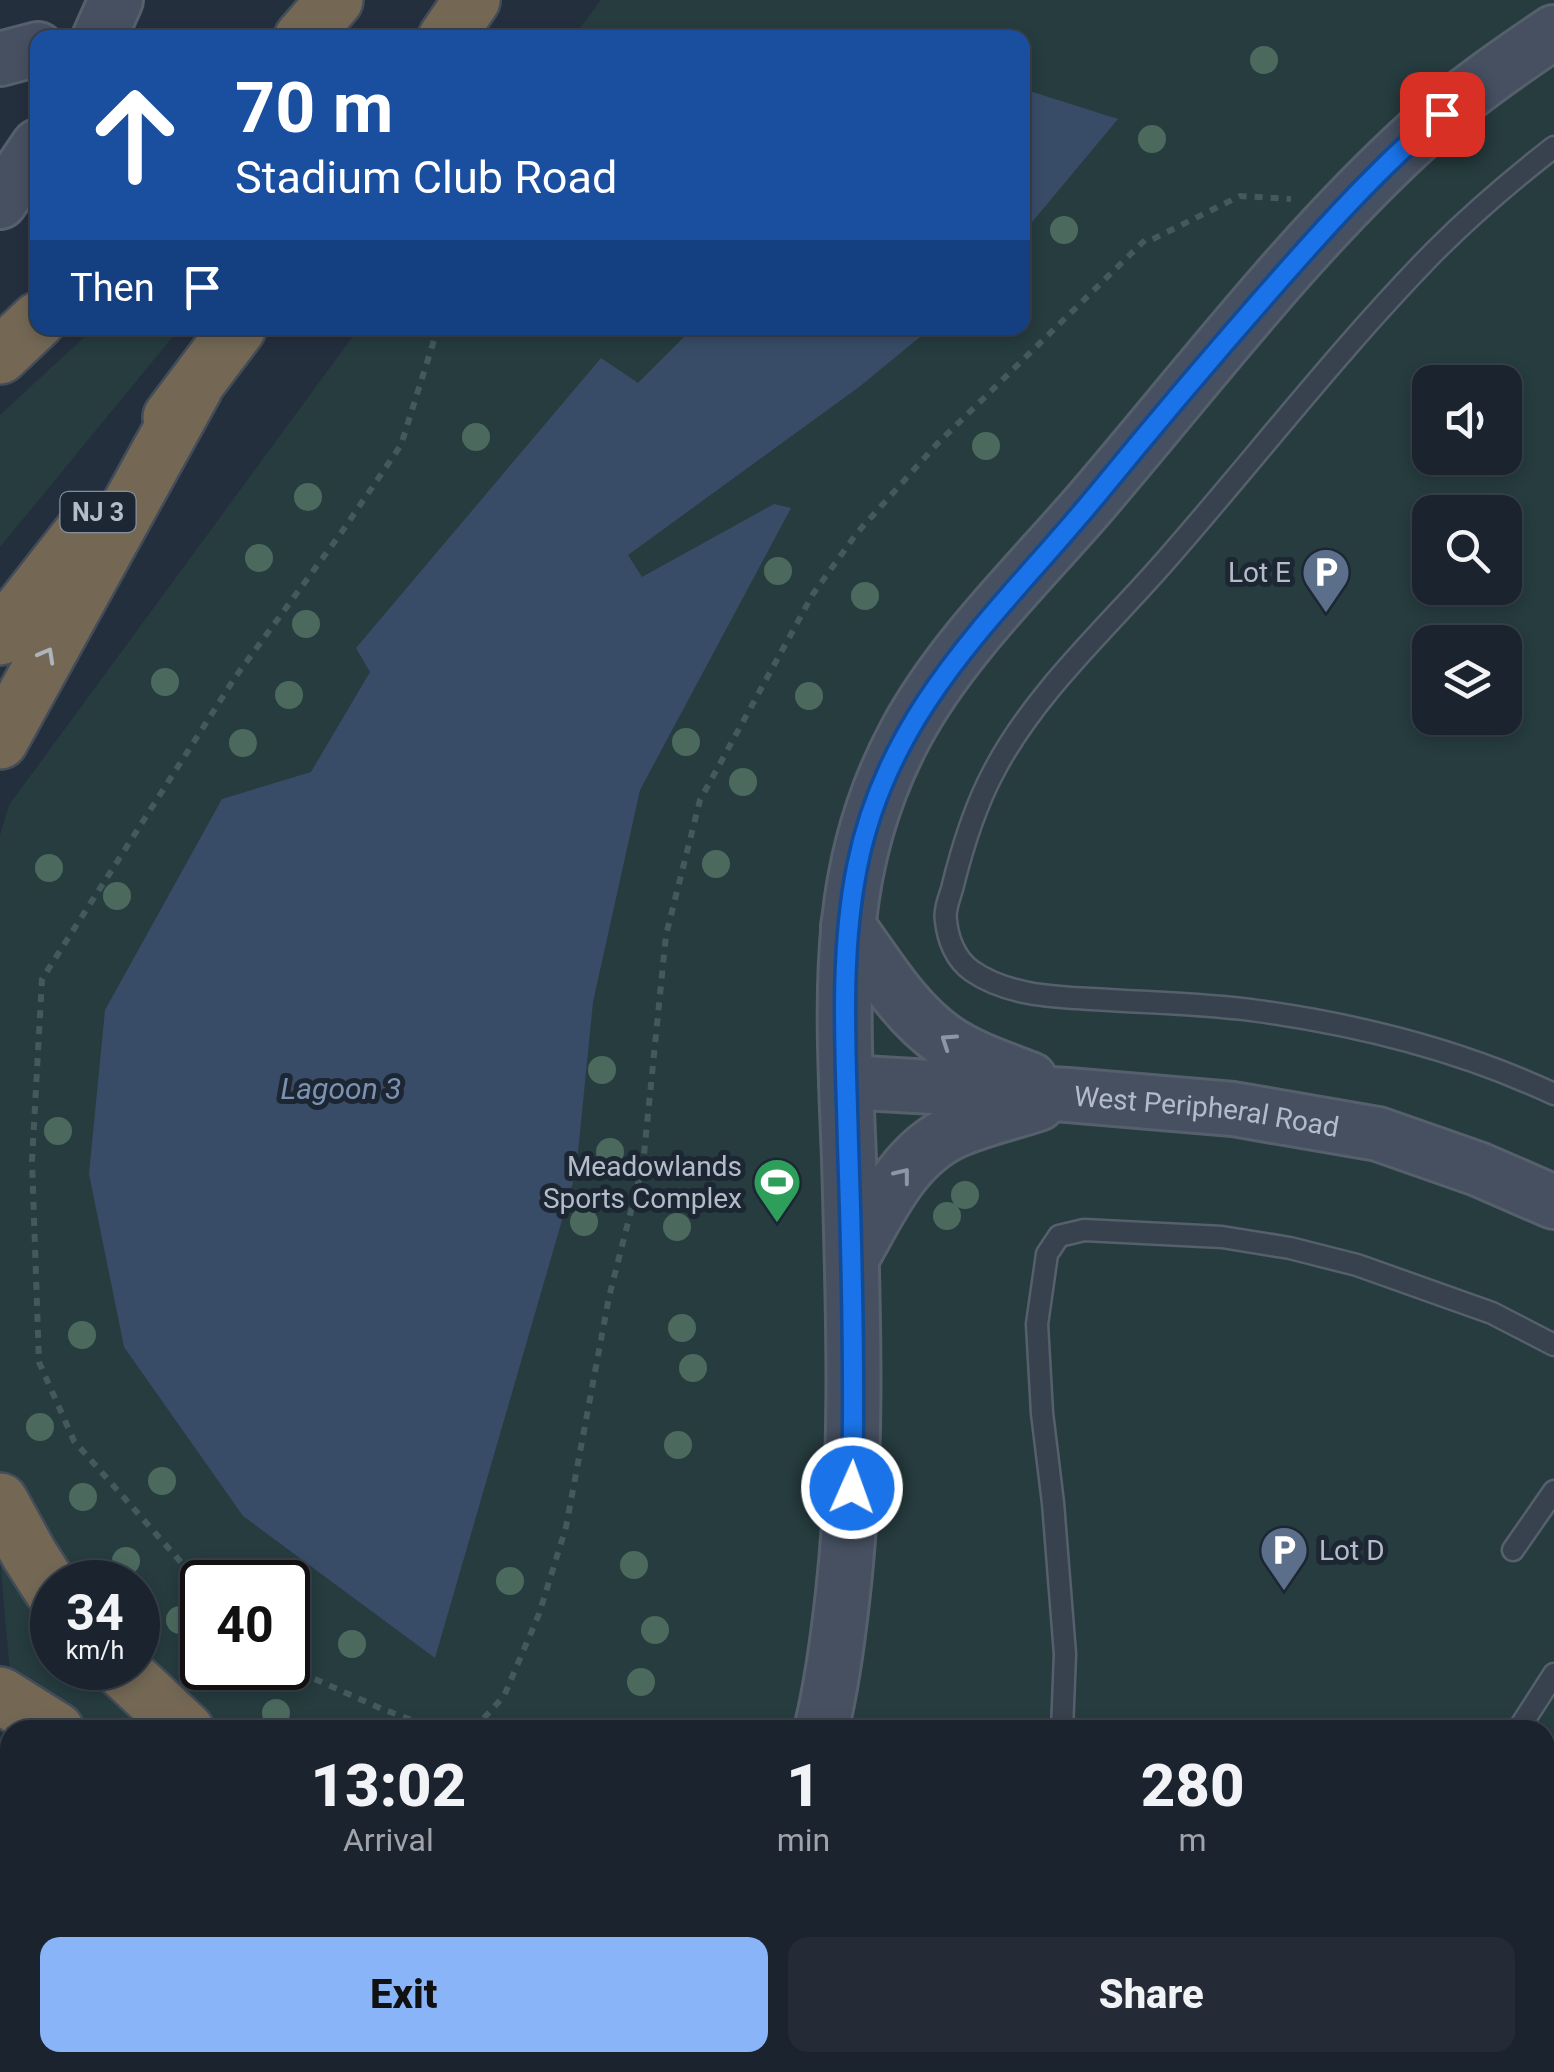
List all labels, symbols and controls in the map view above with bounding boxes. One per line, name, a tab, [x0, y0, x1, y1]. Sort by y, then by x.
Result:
text: 70 m	[235, 67, 393, 149]
icon: ahead	[70, 70, 200, 200]
pin	[1400, 72, 1485, 157]
icon: arrive	[1415, 87, 1470, 142]
text: Stadium Club Road	[235, 151, 617, 204]
icon: arrive	[175, 260, 230, 315]
text: Then	[70, 266, 155, 310]
map controls	[1412, 365, 1522, 735]
button: sound	[1412, 365, 1522, 475]
road number: NJ 3	[61, 492, 136, 532]
button: search	[1412, 495, 1522, 605]
parking icon: Lot E	[1300, 546, 1352, 614]
place label: Lot E	[1228, 556, 1291, 589]
button: layers	[1412, 625, 1522, 735]
one-way arrow	[35, 648, 54, 666]
one-way arrow	[940, 1035, 959, 1053]
water label: Lagoon 3	[281, 1071, 401, 1106]
street label: West Peripheral Road	[1073, 1080, 1342, 1144]
place label: Meadowlands Sports Complex	[543, 1150, 742, 1215]
sports icon: Meadowlands Sports Complex	[751, 1156, 803, 1224]
one-way arrow	[891, 1168, 909, 1186]
position arrow	[800, 1436, 904, 1540]
parking icon: Lot D	[1258, 1524, 1310, 1592]
place label: Lot D	[1319, 1534, 1385, 1567]
speed limit sign: 40	[180, 1560, 310, 1690]
text: 34	[66, 1584, 124, 1642]
text: km/h	[66, 1636, 124, 1665]
text: 13:02	[310, 1750, 466, 1821]
text: 1	[786, 1750, 821, 1821]
text: 280	[1141, 1750, 1245, 1821]
text: Arrival	[343, 1821, 434, 1859]
text: min	[777, 1821, 830, 1859]
text: m	[1179, 1821, 1207, 1859]
button: Exit	[40, 1937, 768, 2052]
button: Share	[788, 1937, 1515, 2052]

